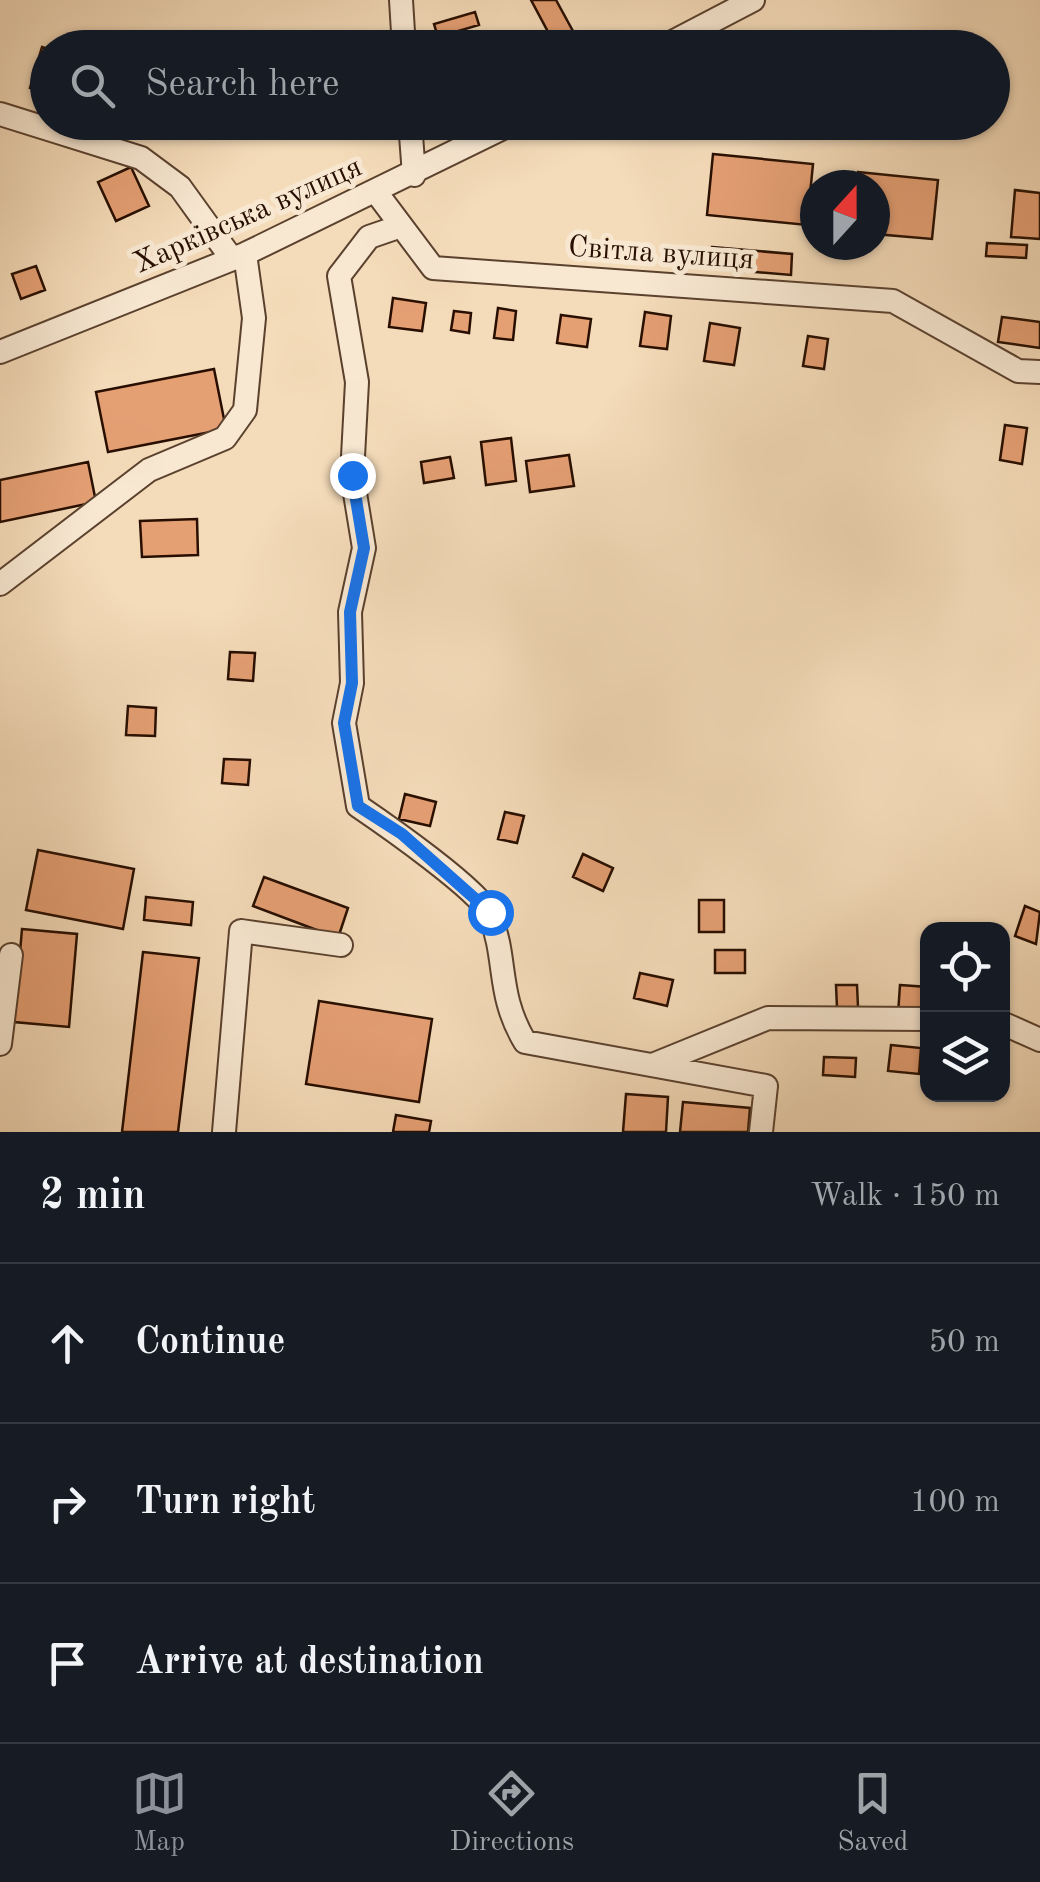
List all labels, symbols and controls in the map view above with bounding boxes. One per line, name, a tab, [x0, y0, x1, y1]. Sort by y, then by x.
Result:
search box	[30, 30, 1010, 140]
icon: search	[65, 58, 120, 113]
text: Search here	[145, 66, 340, 104]
street label: Харківська вулиця	[129, 152, 367, 280]
north arrow	[800, 170, 890, 260]
street label: Світла вулиця	[567, 233, 755, 275]
route end	[330, 453, 376, 499]
route start	[468, 890, 514, 936]
map controls	[920, 922, 1010, 1102]
button: locate	[920, 922, 1010, 1012]
button: layers	[920, 1012, 1010, 1102]
text: 2 min	[40, 1176, 146, 1218]
text: Walk · 150 m	[810, 1181, 1000, 1213]
icon: ahead	[40, 1316, 95, 1371]
text: Continue	[135, 1324, 285, 1362]
text: 50 m	[929, 1327, 1000, 1359]
icon: right	[40, 1476, 95, 1531]
text: Turn right	[135, 1484, 315, 1522]
text: 100 m	[910, 1487, 1000, 1519]
icon: arrive	[40, 1636, 95, 1691]
text: Arrive at destination	[135, 1644, 484, 1682]
tab: Map	[132, 1766, 187, 1861]
tab: Directions	[450, 1766, 574, 1861]
tab: Saved	[837, 1766, 908, 1861]

